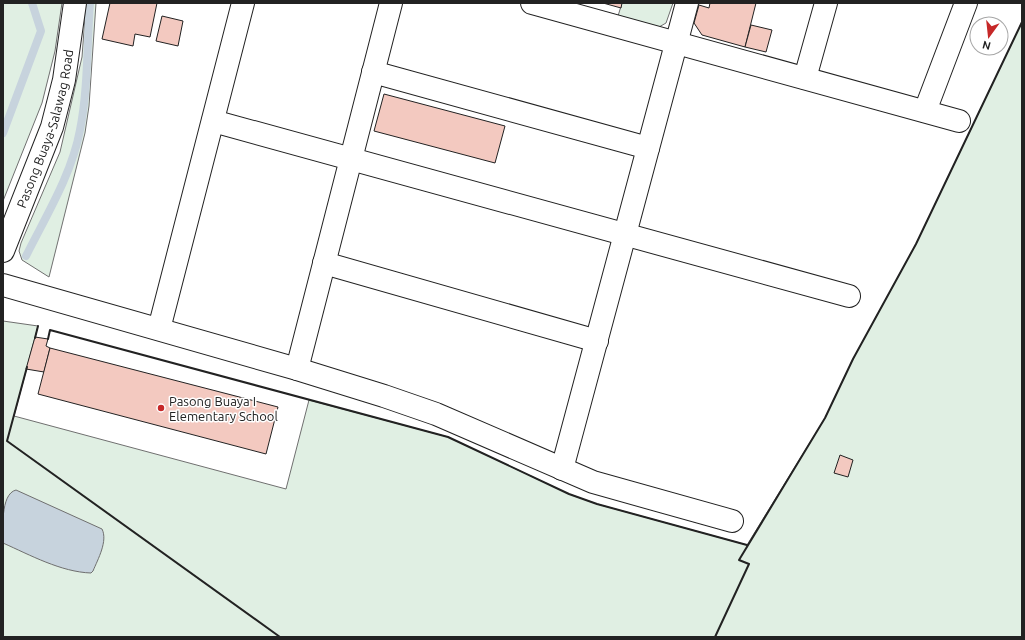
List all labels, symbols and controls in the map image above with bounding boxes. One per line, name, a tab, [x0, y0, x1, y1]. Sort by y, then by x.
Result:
north arrow	[969, 16, 1009, 56]
text: N	[981, 39, 992, 53]
street label: Pasong Buaya-Salawag Road	[14, 48, 75, 210]
place label: Pasong Buaya I Elementary School	[169, 394, 278, 423]
marker: Pasong Buaya I Elementary School	[156, 403, 166, 413]

